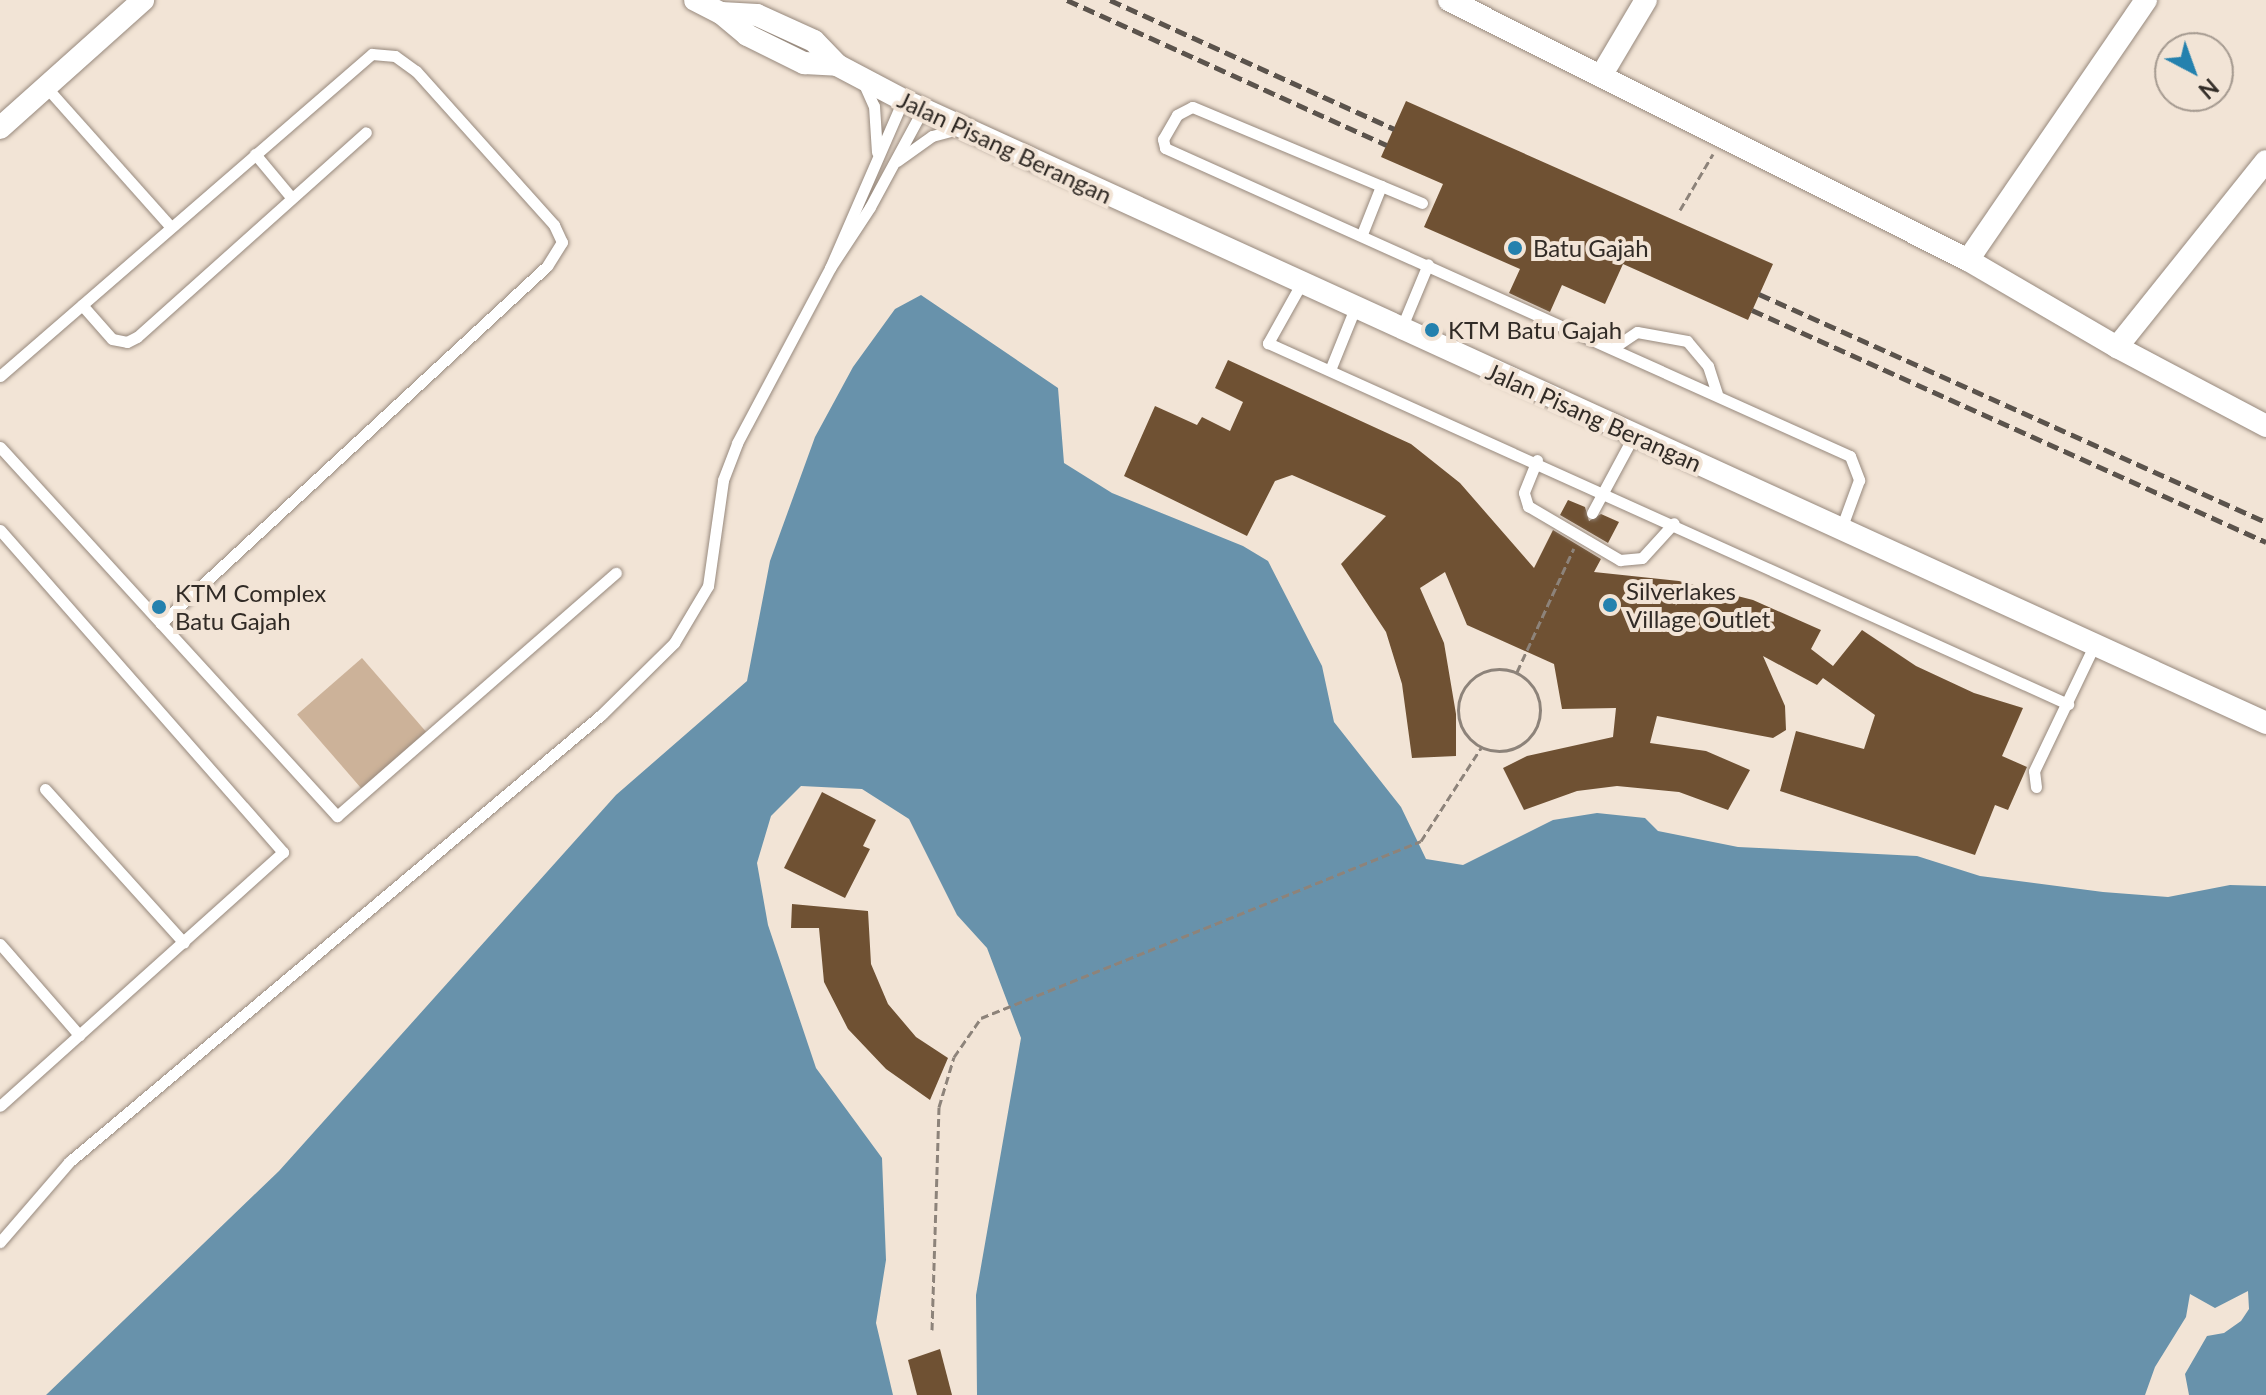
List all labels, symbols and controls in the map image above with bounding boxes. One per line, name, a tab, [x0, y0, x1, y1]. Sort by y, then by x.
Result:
north arrow	[2154, 32, 2234, 112]
text: N	[2194, 73, 2224, 105]
street label: Jalan Pisang Berangan	[893, 85, 1117, 209]
place label: Batu Gajah	[1533, 234, 1649, 262]
marker: Batu Gajah	[1504, 237, 1526, 259]
place label: KTM Batu Gajah	[1448, 316, 1622, 344]
marker: KTM Batu Gajah	[1423, 321, 1441, 339]
street label: Jalan Pisang Berangan	[1482, 356, 1706, 478]
place label: Silverlakes Village Outlet	[1626, 577, 1770, 633]
place label: KTM Complex Batu Gajah	[175, 579, 326, 635]
marker: Silverlakes Village Outlet	[1601, 596, 1619, 614]
marker: KTM Complex Batu Gajah	[150, 598, 168, 616]

